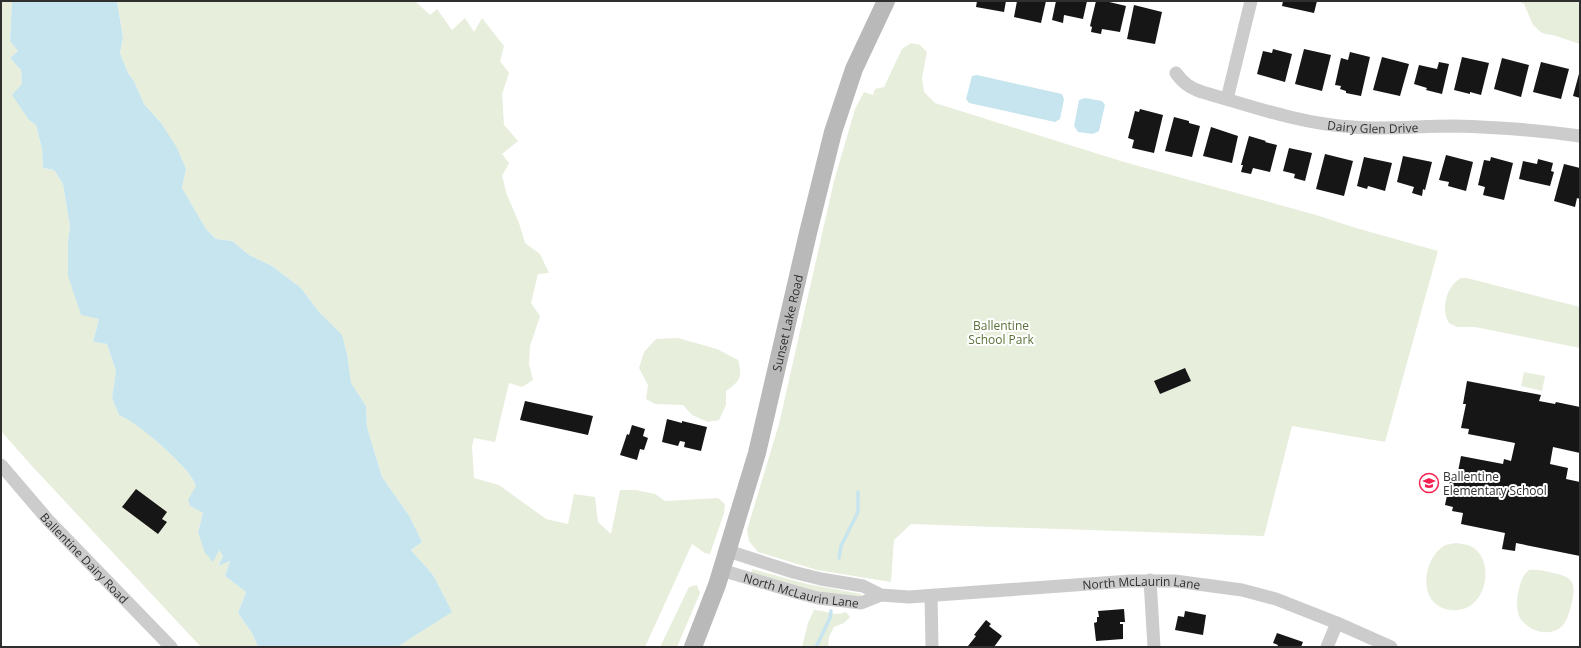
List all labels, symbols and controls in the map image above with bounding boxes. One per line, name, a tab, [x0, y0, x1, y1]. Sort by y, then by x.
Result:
street label: Dairy Glen Drive	[1326, 116, 1419, 137]
street label: Sunset Lake Road	[768, 273, 807, 373]
park label: Ballentine School Park	[968, 317, 1034, 348]
place label: Ballentine Elementary School	[1443, 468, 1547, 499]
school or university icon: Ballentine Elementary School	[1418, 472, 1440, 494]
street label: Ballentine Dairy Road	[37, 509, 133, 607]
street label: North McLaurin Lane	[741, 569, 860, 611]
street label: North McLaurin Lane	[1082, 572, 1202, 593]

